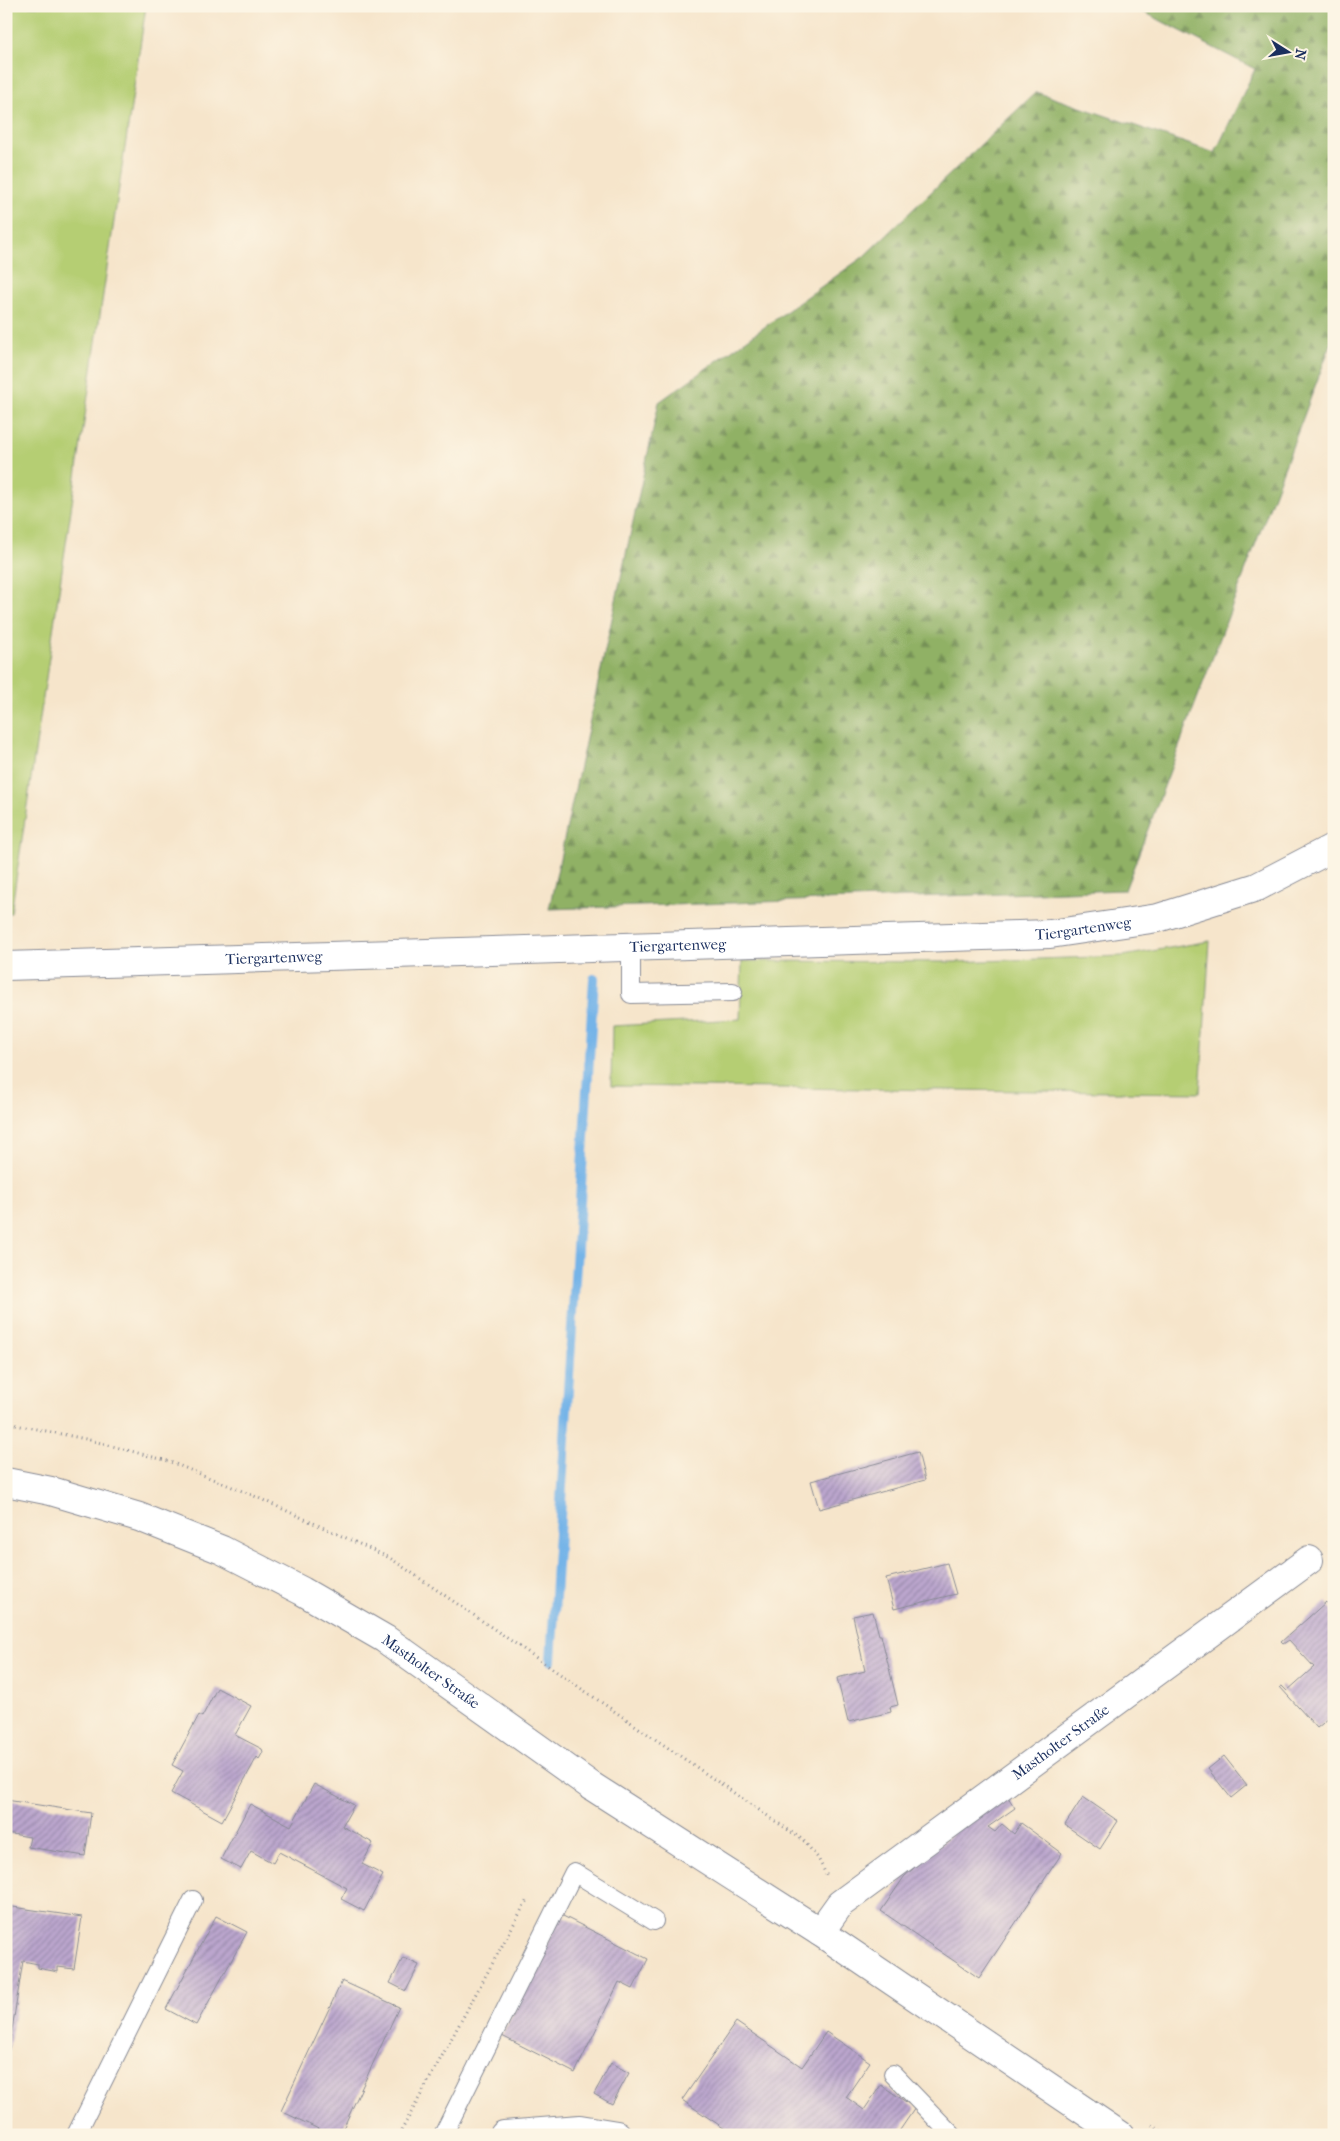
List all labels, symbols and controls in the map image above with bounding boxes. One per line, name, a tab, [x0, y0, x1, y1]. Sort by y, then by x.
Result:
north arrow	[1262, 28, 1312, 78]
text: N	[1291, 48, 1310, 62]
street label: Tiergartenweg	[1035, 913, 1133, 943]
street label: Tiergartenweg	[629, 935, 727, 956]
street label: Tiergartenweg	[225, 947, 324, 968]
street label: Mastholter Straße	[378, 1631, 484, 1713]
street label: Mastholter Straße	[1009, 1700, 1113, 1784]

